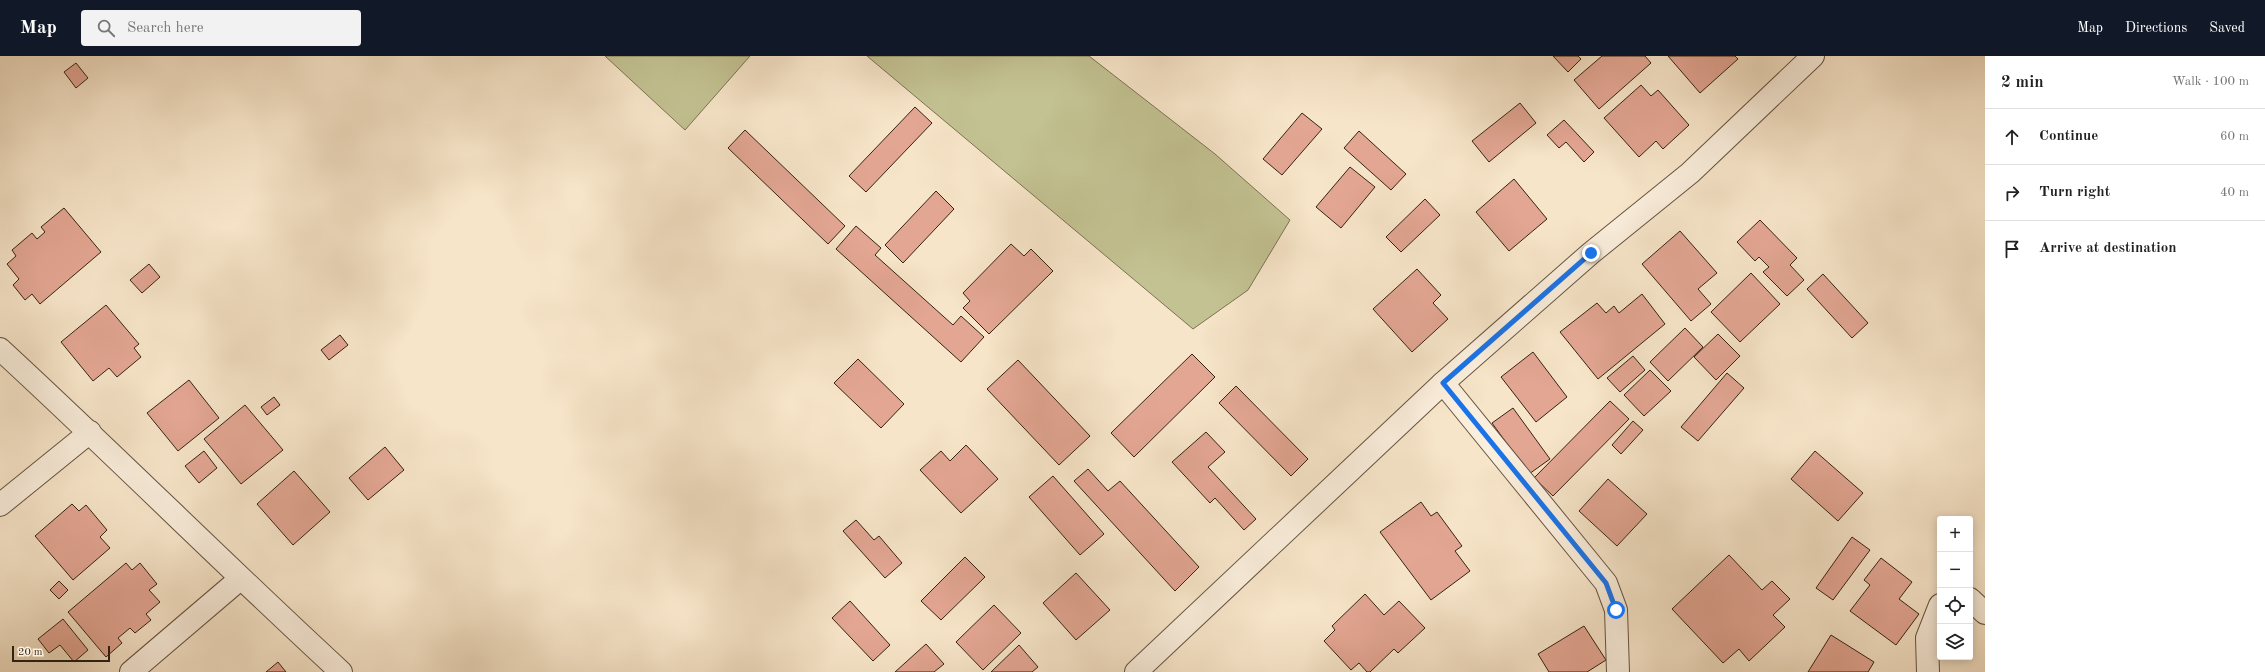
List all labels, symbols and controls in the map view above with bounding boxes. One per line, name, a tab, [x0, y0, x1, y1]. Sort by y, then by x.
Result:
search box	[81, 10, 361, 46]
icon: search	[95, 17, 117, 39]
text: Map	[20, 19, 57, 38]
text: Search here	[127, 21, 204, 36]
text: Map	[2077, 21, 2103, 35]
text: Directions	[2125, 21, 2187, 35]
text: Saved	[2209, 21, 2245, 35]
text: 2 min	[2001, 74, 2044, 91]
text: Walk · 100 m	[2172, 75, 2249, 88]
icon: ahead	[2001, 126, 2023, 148]
text: Continue	[2039, 129, 2098, 144]
text: 60 m	[2220, 130, 2249, 143]
icon: right	[2001, 182, 2023, 204]
text: Turn right	[2039, 185, 2110, 200]
text: 40 m	[2220, 186, 2249, 199]
icon: arrive	[2001, 238, 2023, 260]
text: Arrive at destination	[2039, 241, 2177, 256]
route end	[1582, 244, 1600, 262]
map controls	[1937, 516, 1973, 660]
button: +	[1937, 516, 1973, 552]
button: −	[1937, 552, 1973, 588]
button: locate	[1937, 588, 1973, 624]
route start	[1607, 601, 1625, 619]
button: layers	[1937, 624, 1973, 660]
scale bar	[12, 644, 110, 663]
text: 20 m	[18, 647, 43, 658]

